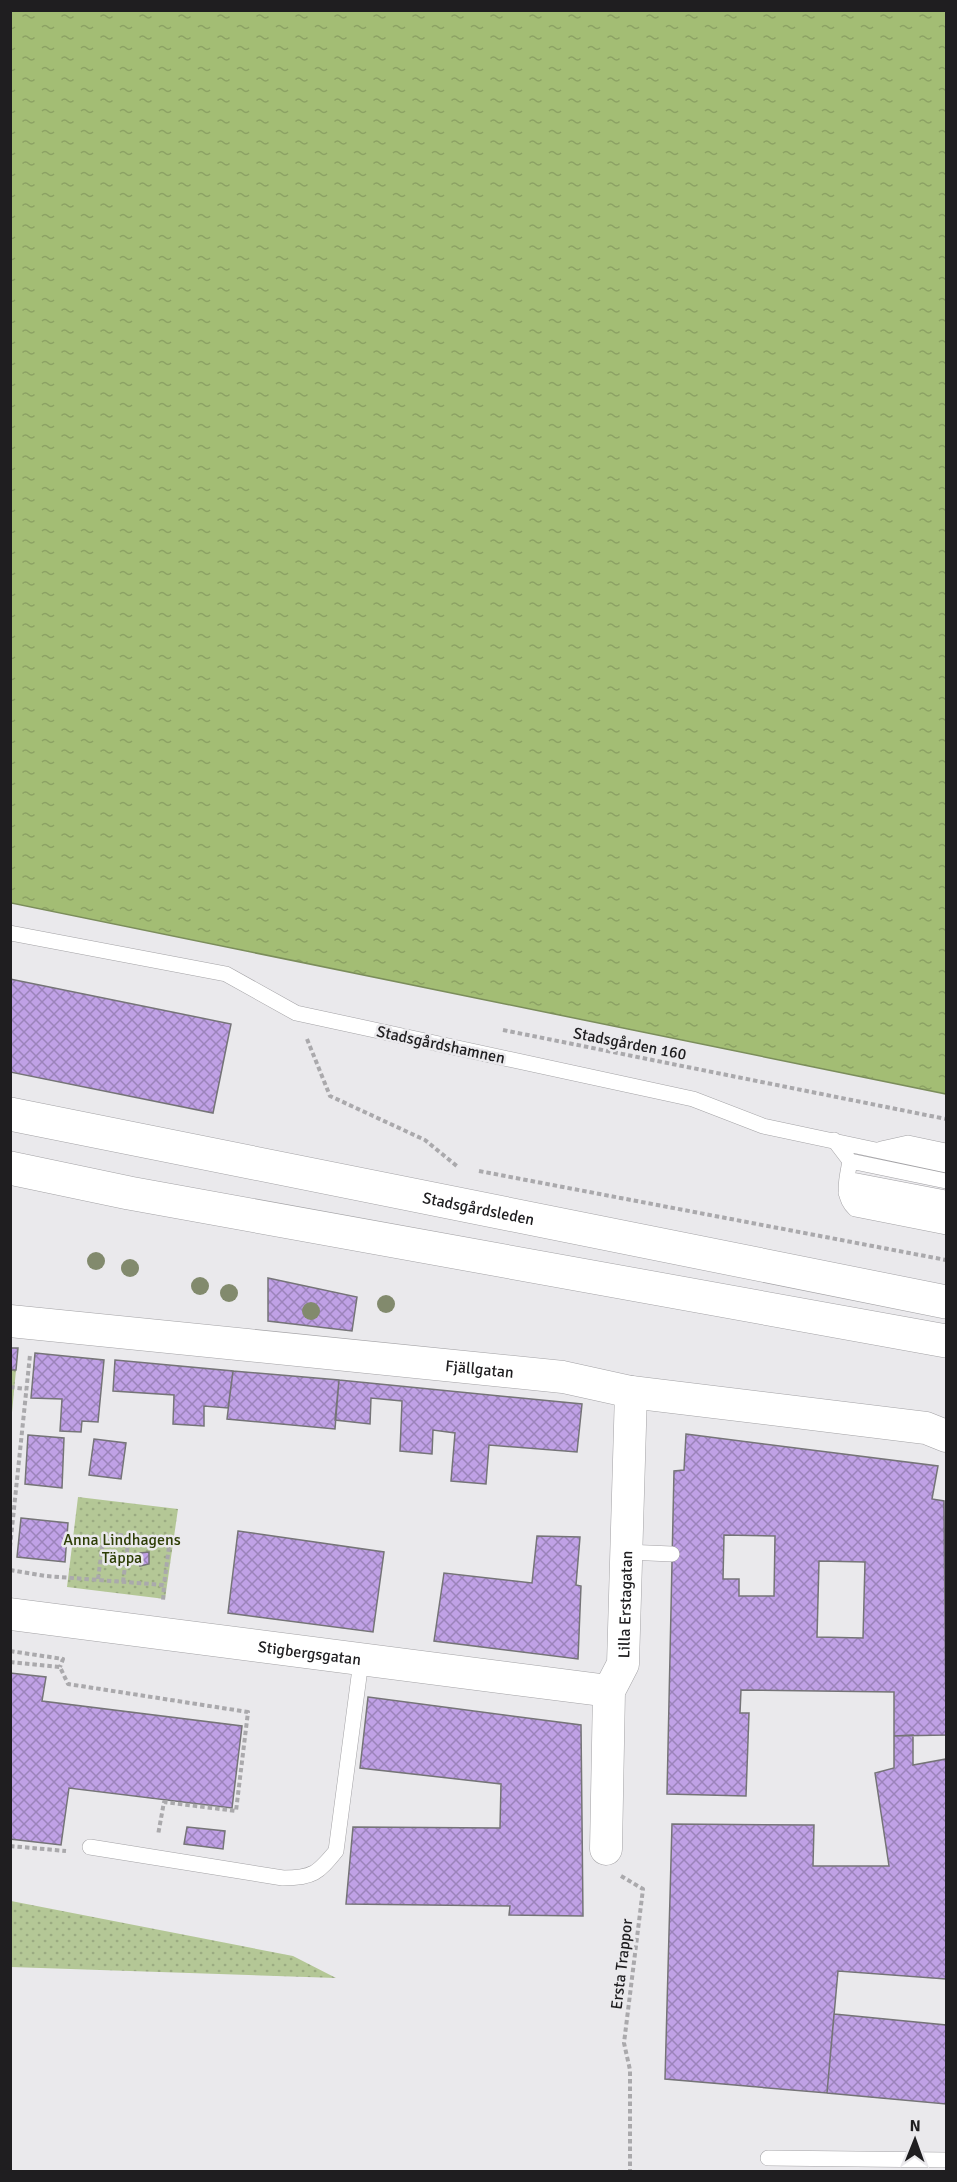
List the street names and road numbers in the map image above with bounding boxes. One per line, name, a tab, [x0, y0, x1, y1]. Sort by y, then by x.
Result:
street label: Stadsgårdshamnen	[375, 1022, 507, 1068]
street label: Stadsgården 160	[571, 1023, 688, 1065]
street label: Stadsgårdsleden	[421, 1188, 536, 1230]
street label: Fjällgatan	[444, 1356, 515, 1383]
street label: Lilla Erstagatan	[614, 1550, 637, 1659]
street label: Stigbergsgatan	[257, 1637, 362, 1670]
street label: Ersta Trappor	[607, 1917, 637, 2011]

